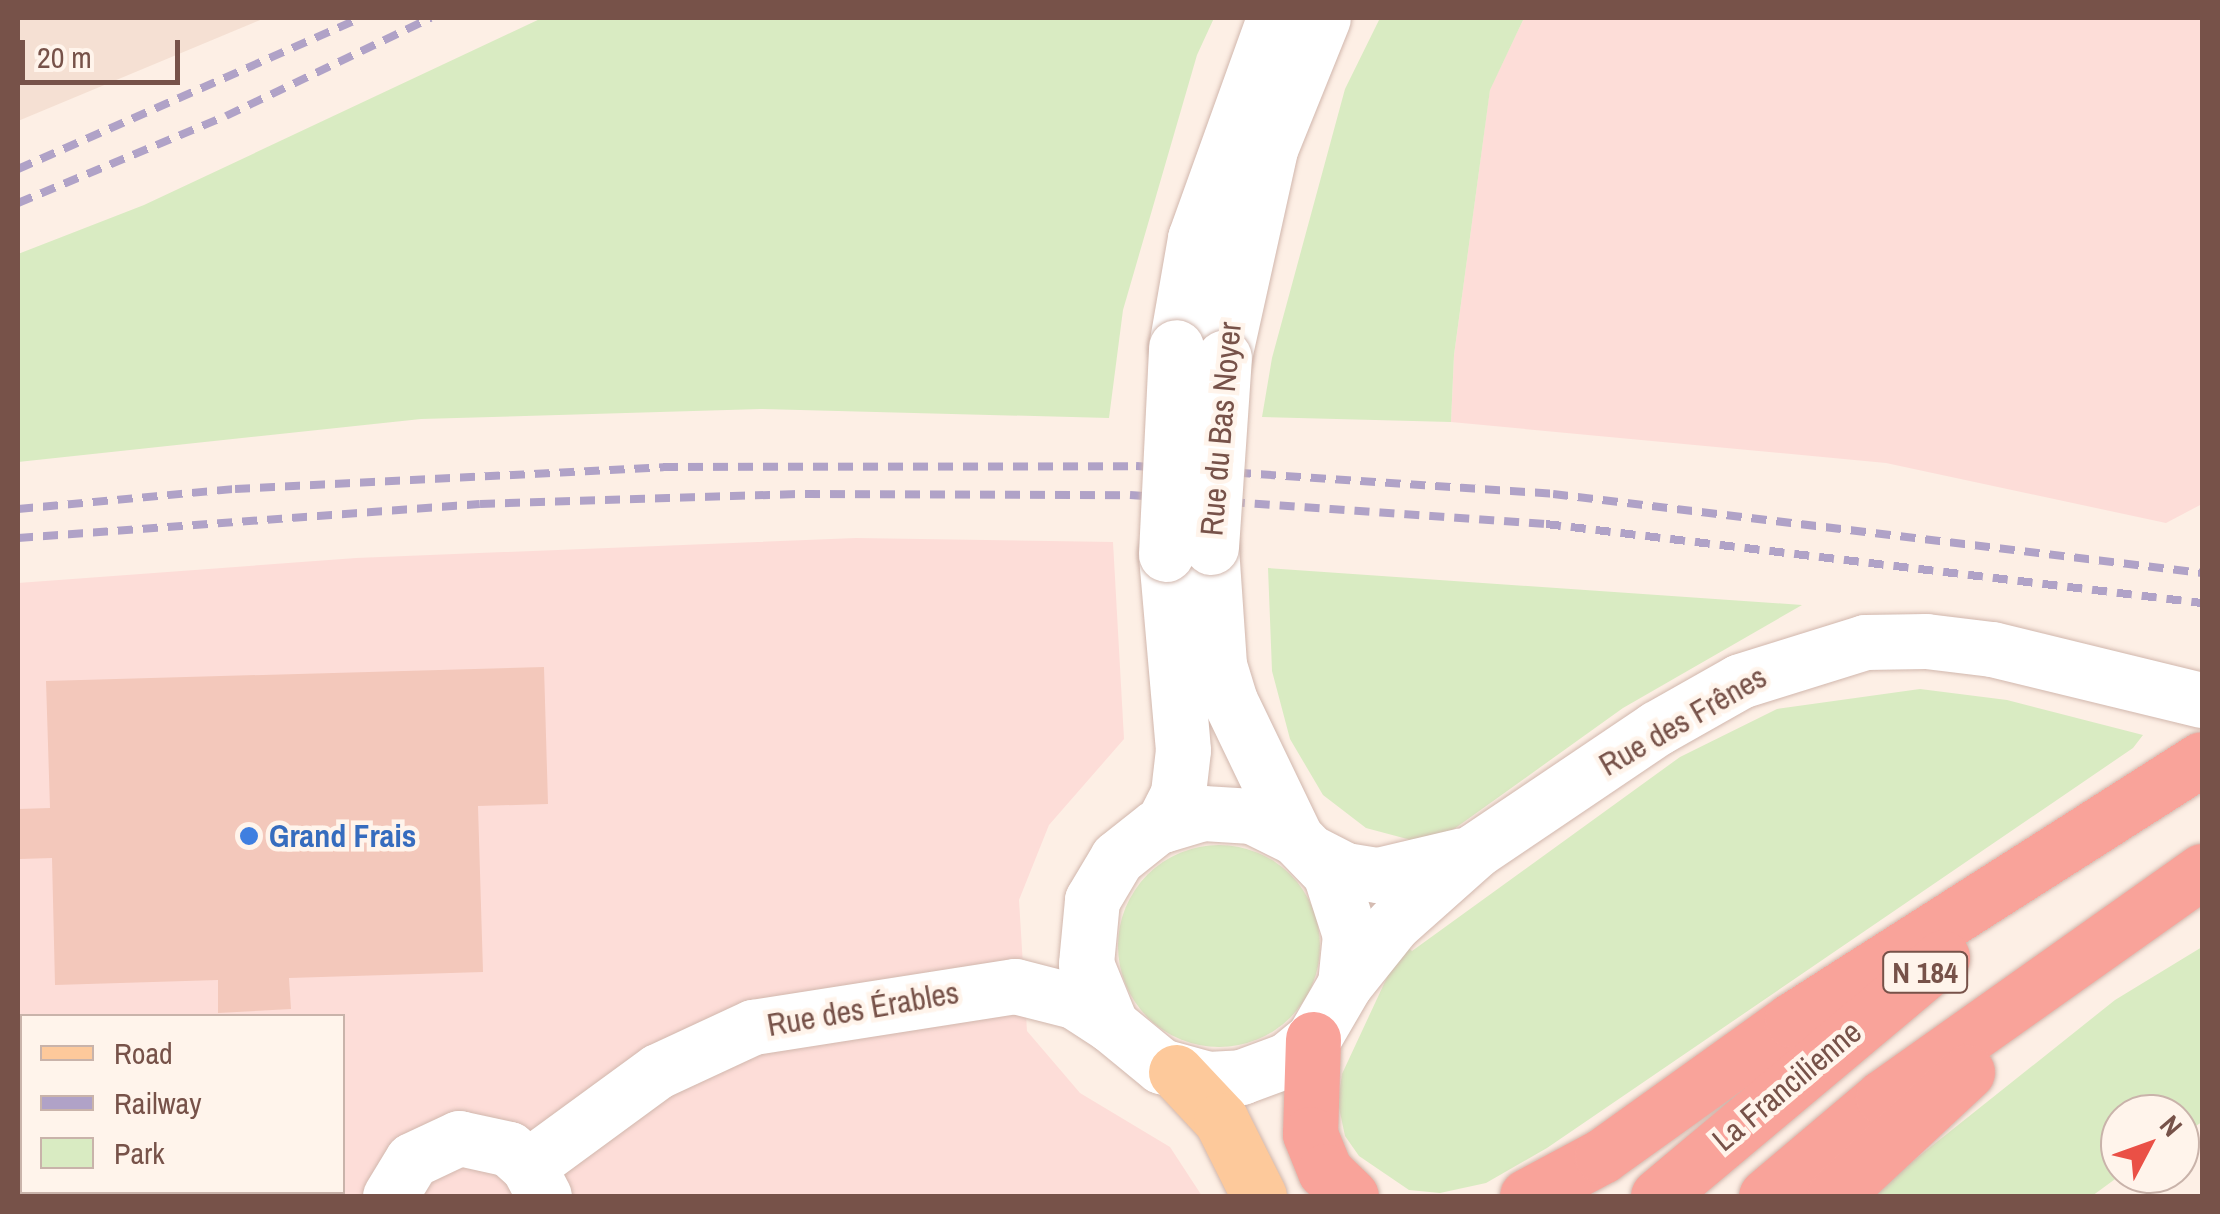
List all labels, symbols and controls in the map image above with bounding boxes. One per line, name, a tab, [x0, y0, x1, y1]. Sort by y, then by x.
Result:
scale bar	[25, 20, 185, 82]
text: 20 m	[37, 37, 92, 77]
street label: Rue du Bas Noyer	[1193, 321, 1249, 537]
street label: Rue des Frênes	[1593, 658, 1773, 784]
place label: Grand Frais	[269, 817, 416, 855]
marker: Grand Frais	[238, 825, 260, 847]
road number: N 184	[1880, 947, 1970, 997]
street label: Rue des Érables	[764, 973, 962, 1045]
street label: La Francilienne	[1705, 1013, 1869, 1159]
legend	[20, 1014, 345, 1194]
text: Road	[114, 1033, 173, 1073]
text: Railway	[114, 1083, 201, 1123]
north arrow	[2100, 1094, 2200, 1194]
text: N	[2151, 1107, 2191, 1144]
text: Park	[114, 1133, 165, 1173]

